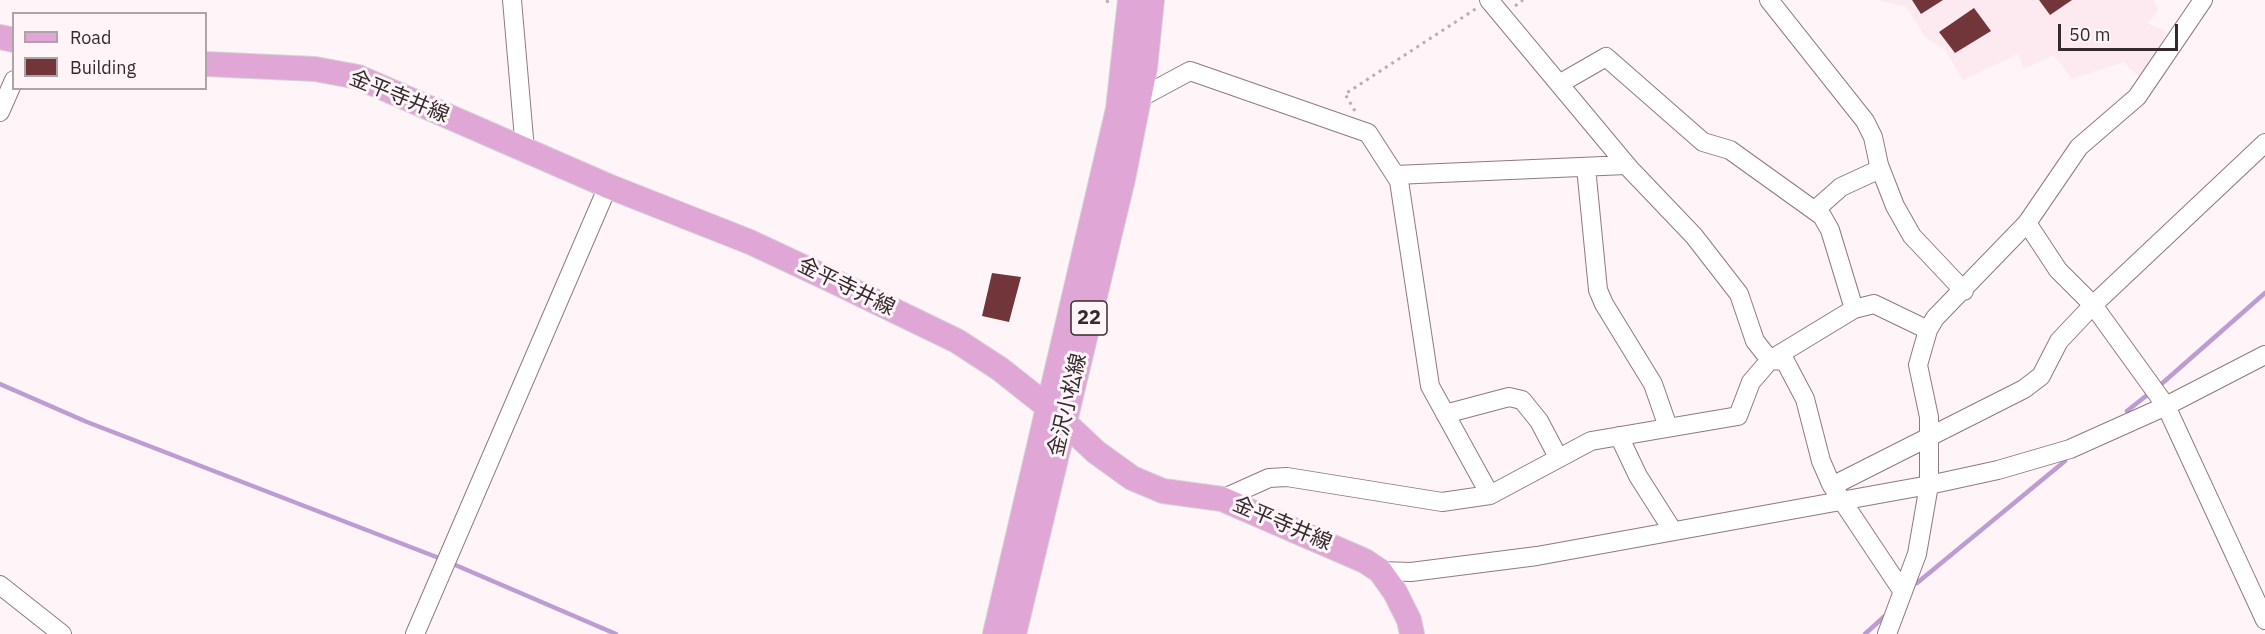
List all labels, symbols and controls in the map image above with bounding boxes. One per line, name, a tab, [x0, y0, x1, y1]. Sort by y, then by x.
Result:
legend	[12, 12, 207, 90]
scale bar	[2061, 12, 2181, 50]
text: 50 m	[2069, 23, 2111, 46]
text: Road	[70, 26, 111, 49]
text: Building	[70, 56, 136, 79]
street label: 金平寺井線	[346, 66, 452, 128]
street label: 金平寺井線	[793, 253, 899, 321]
road number: 22	[1071, 301, 1107, 335]
street label: 金沢小松線	[1044, 351, 1092, 459]
street label: 金平寺井線	[1229, 492, 1335, 556]

